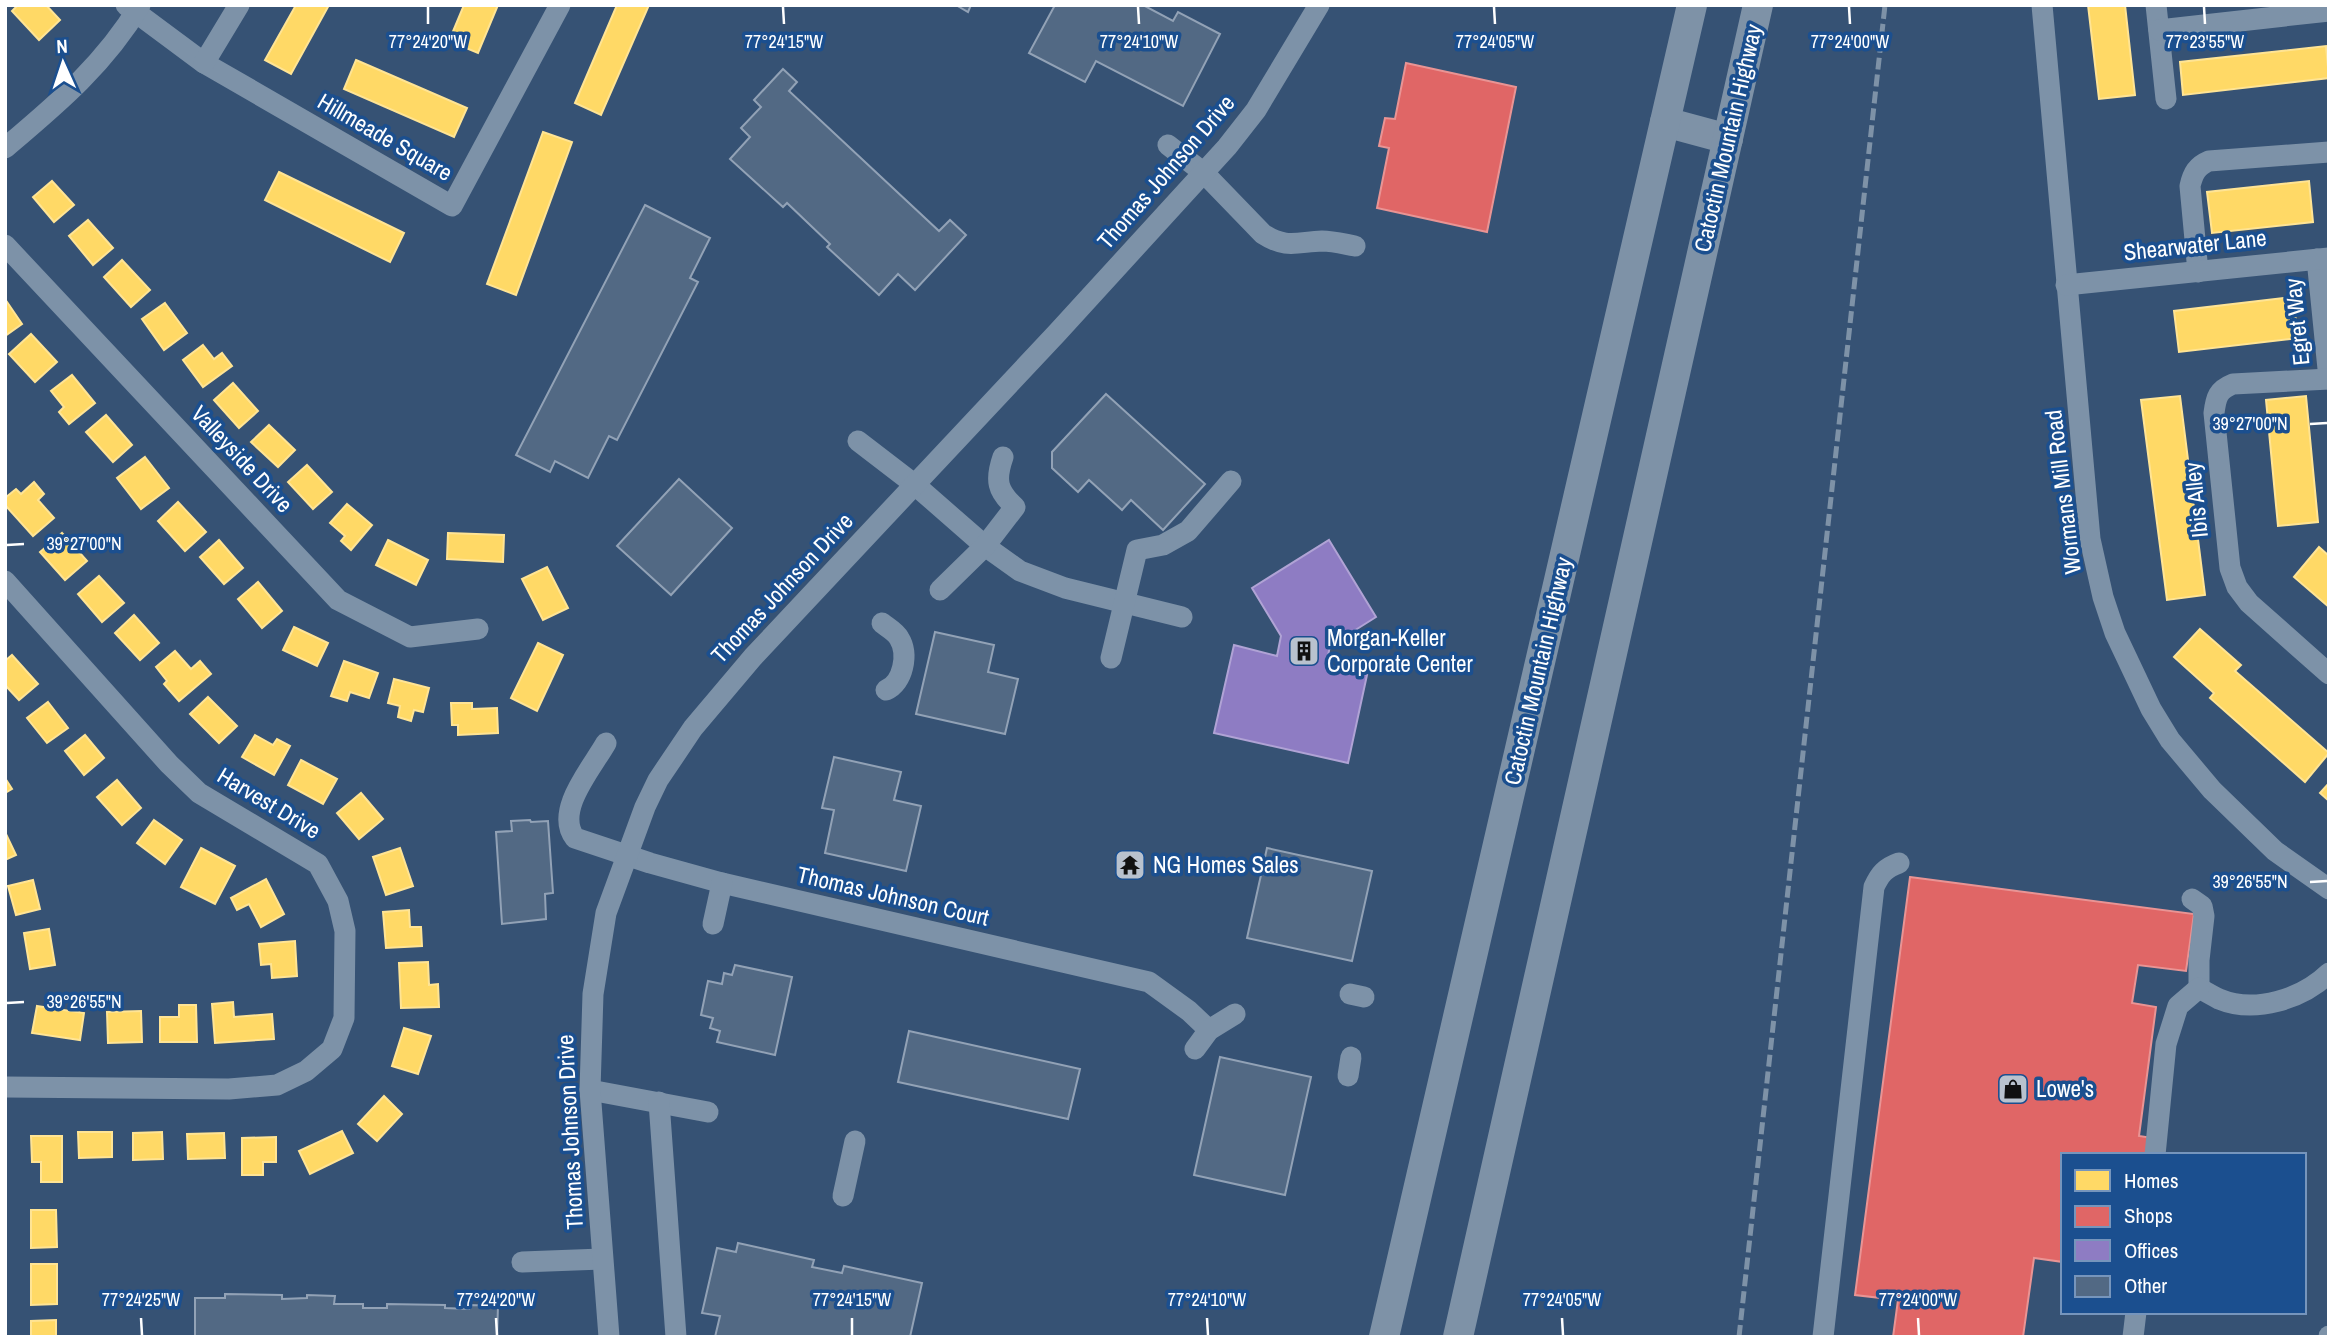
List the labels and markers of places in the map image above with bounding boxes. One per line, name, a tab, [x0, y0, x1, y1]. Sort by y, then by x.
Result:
place label: Morgan-Keller Corporate Center	[1327, 622, 1473, 679]
building icon: Morgan-Keller Corporate Center	[1287, 634, 1321, 668]
temple icon: NG Homes Sales	[1113, 848, 1147, 882]
place label: NG Homes Sales	[1153, 849, 1299, 880]
shop icon: Lowe's	[1996, 1072, 2030, 1106]
place label: Lowe's	[2036, 1073, 2094, 1104]

